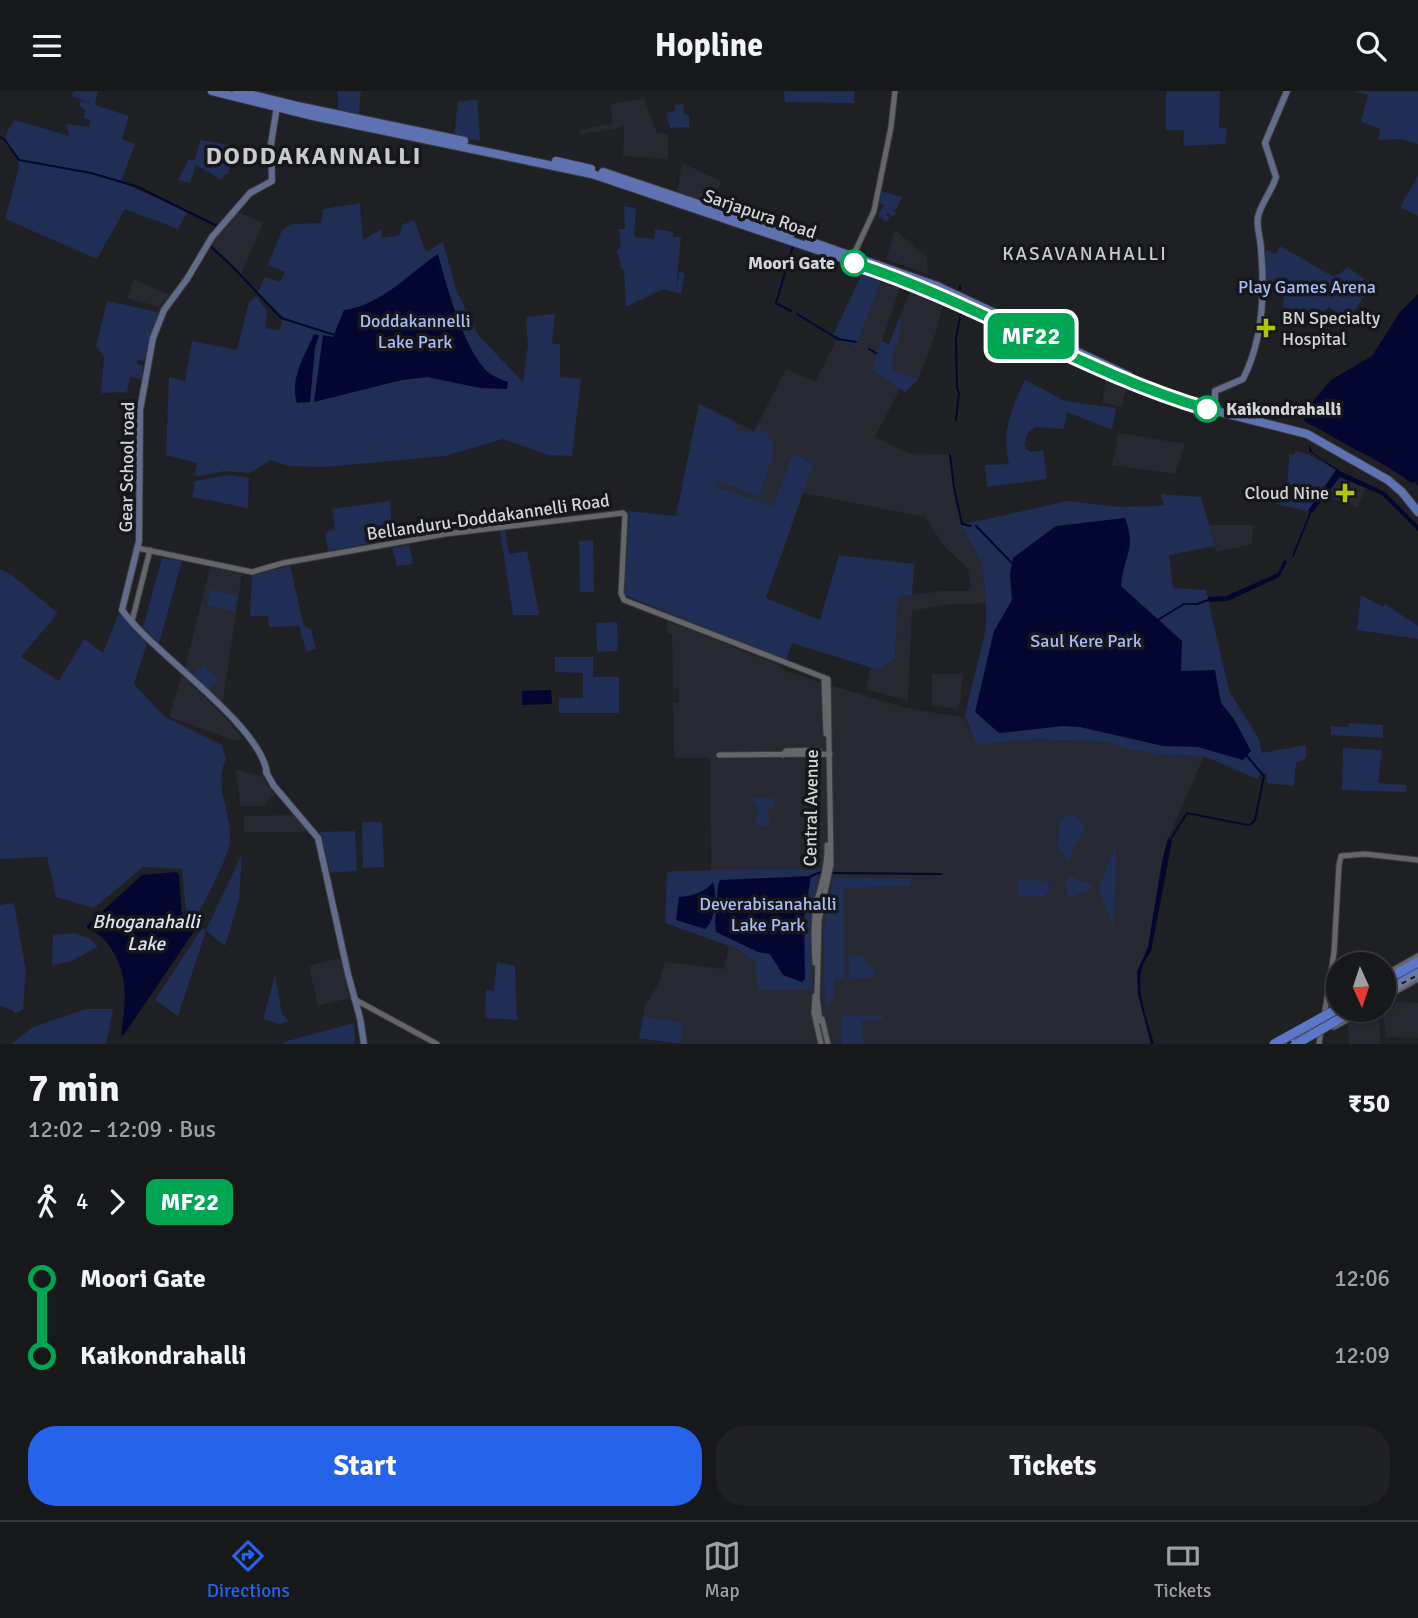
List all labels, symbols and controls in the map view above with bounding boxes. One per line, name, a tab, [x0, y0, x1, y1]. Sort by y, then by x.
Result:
text: Hopline	[655, 26, 763, 65]
icon: menu	[28, 27, 66, 65]
icon: search	[1352, 27, 1390, 65]
district label: DODDAKANNALLI	[206, 141, 422, 171]
street label: Sarjapura Road	[701, 184, 819, 244]
district label: KASAVANAHALLI	[1002, 242, 1168, 266]
marker: Moori Gate	[841, 250, 867, 276]
place label: Moori Gate	[748, 252, 835, 274]
park label: Play Games Arena	[1238, 276, 1376, 298]
place label: BN Specialty Hospital	[1282, 307, 1381, 350]
park label: Doddakannelli Lake Park	[359, 310, 471, 353]
line badge: MF22	[982, 313, 1080, 359]
marker: BN Specialty Hospital	[1256, 318, 1276, 338]
text: MF22	[1002, 321, 1060, 351]
marker: Kaikondrahalli	[1194, 396, 1220, 422]
place label: Kaikondrahalli	[1226, 398, 1341, 420]
street label: Gear School road	[115, 401, 139, 533]
place label: Cloud Nine	[1244, 482, 1329, 504]
marker: Cloud Nine	[1335, 483, 1355, 503]
street label: Bellanduru-Doddakannelli Road	[365, 489, 611, 545]
park label: Saul Kere Park	[1030, 630, 1142, 652]
street label: Central Avenue	[799, 749, 823, 867]
park label: Deverabisanahalli Lake Park	[699, 893, 837, 936]
water label: Bhoganahalli Lake	[92, 910, 202, 956]
north arrow	[1326, 952, 1396, 1022]
map controls	[1326, 952, 1396, 1022]
text: 7 min	[28, 1065, 120, 1112]
text: ₹50	[1348, 1088, 1390, 1120]
text: 12:02 – 12:09 · Bus	[28, 1115, 216, 1144]
icon: walk	[28, 1183, 66, 1221]
icon: forward	[98, 1183, 136, 1221]
text: 4	[76, 1187, 88, 1216]
text: MF22	[160, 1187, 219, 1217]
text: Moori Gate	[80, 1263, 206, 1295]
text: 12:06	[1334, 1264, 1390, 1293]
text: Kaikondrahalli	[80, 1340, 247, 1372]
text: 12:09	[1334, 1341, 1390, 1370]
button: Start	[28, 1426, 702, 1506]
button: Tickets	[716, 1426, 1390, 1506]
tab: Directions	[207, 1537, 290, 1603]
tab: Map	[703, 1537, 741, 1603]
tab: Tickets	[1154, 1537, 1211, 1603]

